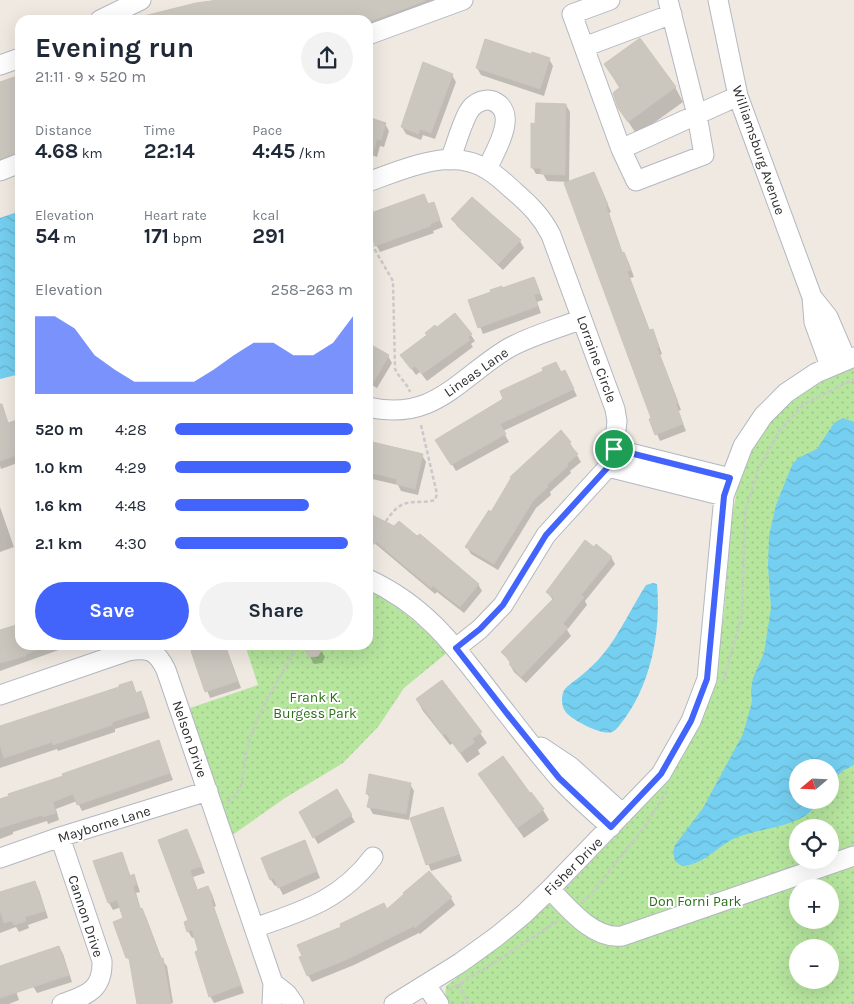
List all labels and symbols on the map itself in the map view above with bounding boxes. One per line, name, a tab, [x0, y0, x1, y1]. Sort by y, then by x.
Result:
street label: Williamsburg Avenue	[728, 83, 789, 217]
street label: Lorraine Circle	[573, 313, 620, 405]
street label: Lineas Lane	[441, 344, 512, 401]
pin	[593, 428, 635, 470]
park label: Frank K. Burgess Park	[273, 689, 357, 722]
street label: Nelson Drive	[168, 698, 211, 780]
north arrow	[789, 759, 839, 809]
street label: Mayborne Lane	[56, 802, 153, 847]
street label: Fisher Drive	[541, 834, 606, 899]
street label: Cannon Drive	[64, 873, 107, 959]
park label: Don Forni Park	[649, 893, 741, 910]

